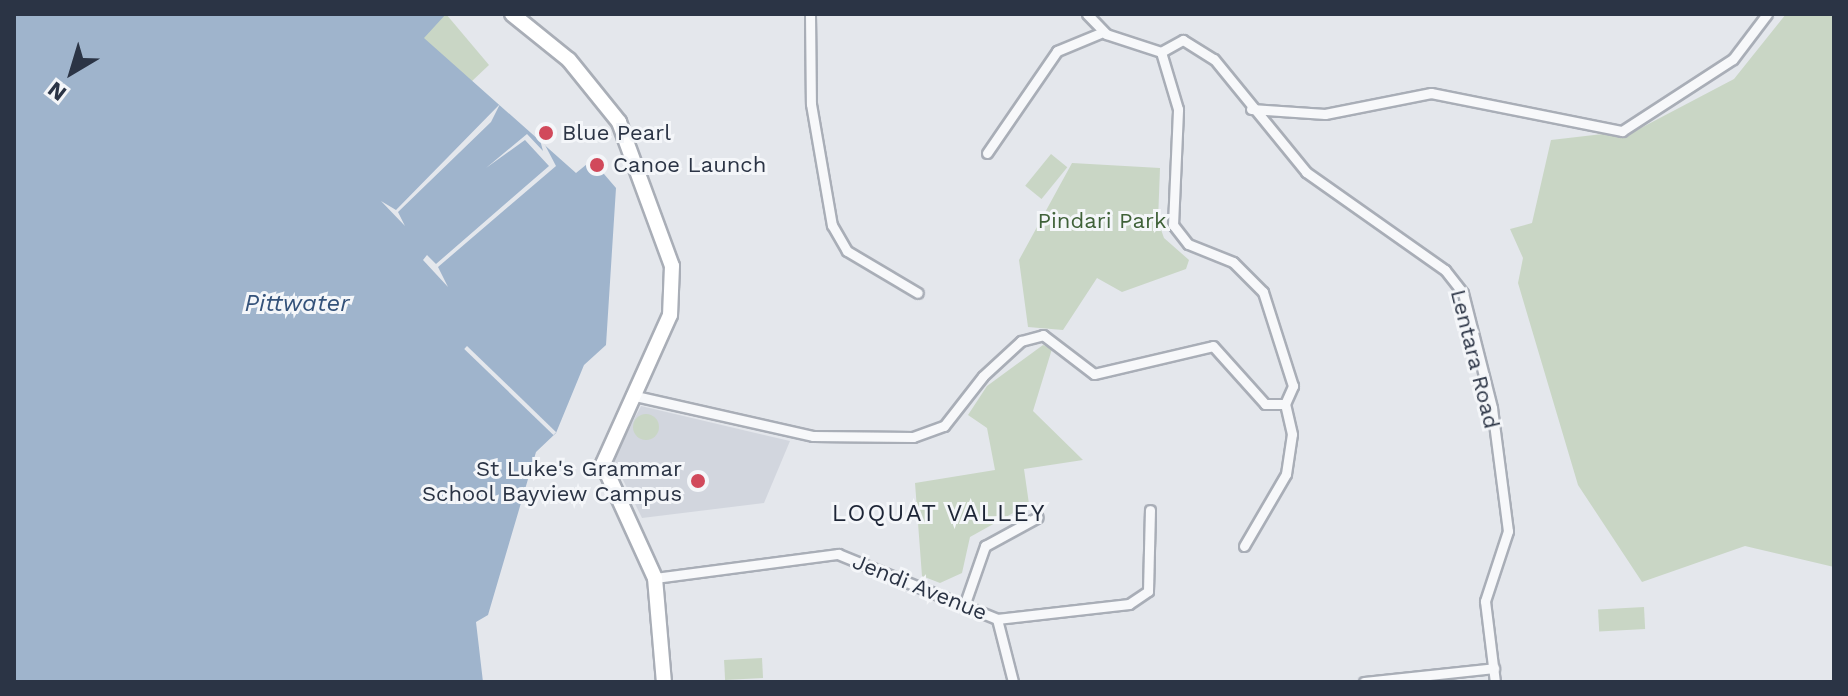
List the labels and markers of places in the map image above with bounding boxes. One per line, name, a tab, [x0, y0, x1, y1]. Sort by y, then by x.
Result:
place label: Blue Pearl	[562, 120, 671, 146]
marker: Blue Pearl	[537, 124, 555, 142]
place label: Canoe Launch	[613, 152, 766, 178]
marker: Canoe Launch	[588, 156, 606, 174]
place label: St Luke's Grammar School Bayview Campus	[421, 455, 682, 506]
marker: St Luke's Grammar School Bayview Campus	[689, 472, 707, 490]

